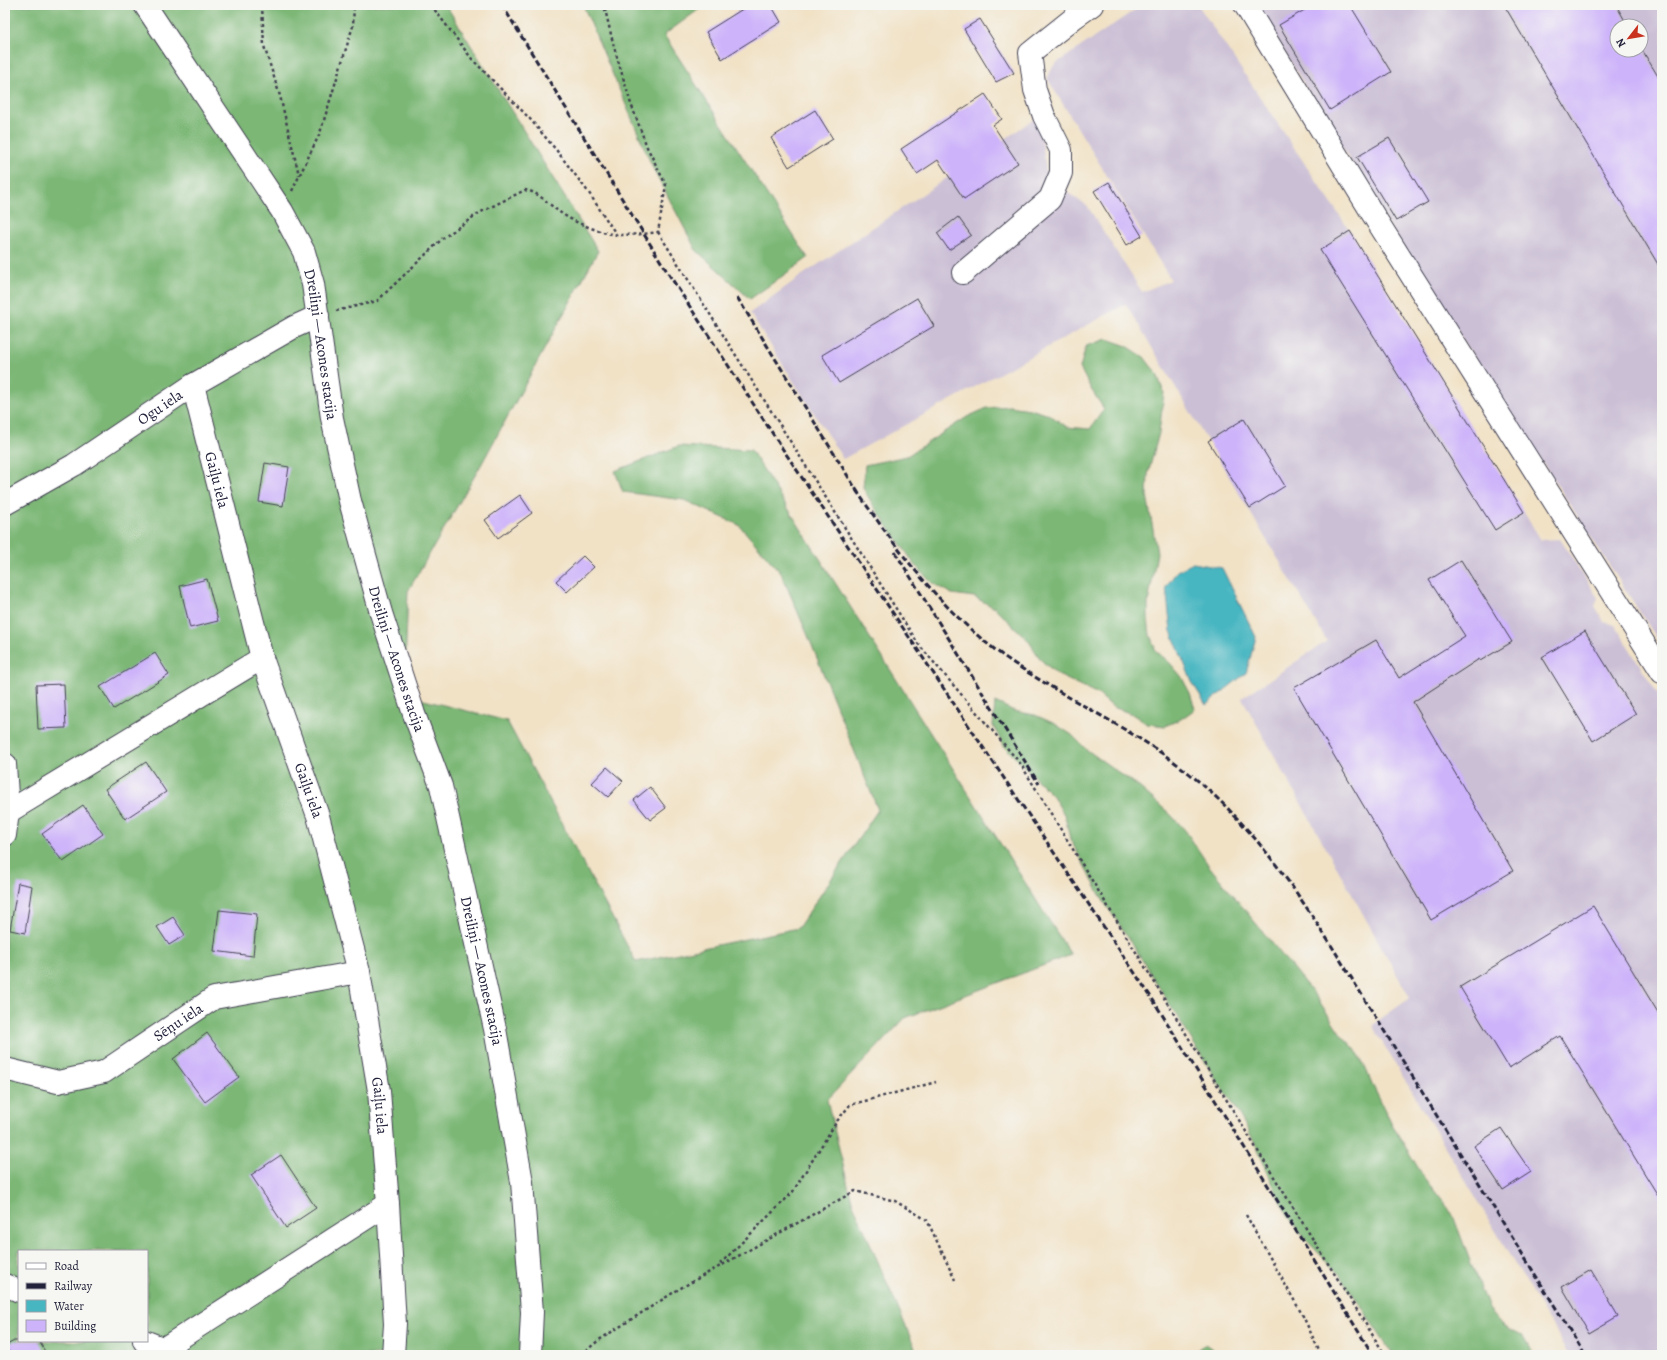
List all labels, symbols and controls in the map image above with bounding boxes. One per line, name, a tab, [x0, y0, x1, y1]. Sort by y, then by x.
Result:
north arrow	[1609, 18, 1649, 58]
text: N	[1612, 36, 1629, 50]
street label: Dreiliņi — Acones stacija	[299, 267, 342, 421]
street label: Ogu iela	[133, 385, 187, 430]
street label: Gaiļu iela	[200, 450, 234, 510]
street label: Dreiliņi — Acones stacija	[364, 584, 430, 735]
street label: Gaiļu iela	[290, 760, 328, 821]
street label: Dreiliņi — Acones stacija	[456, 894, 508, 1047]
street label: Sēņu iela	[150, 998, 207, 1046]
street label: Gaiļu iela	[367, 1076, 392, 1135]
legend	[18, 1250, 148, 1342]
text: Road	[54, 1258, 80, 1274]
text: Railway	[54, 1278, 93, 1294]
text: Water	[53, 1298, 84, 1314]
text: Building	[54, 1318, 96, 1334]

